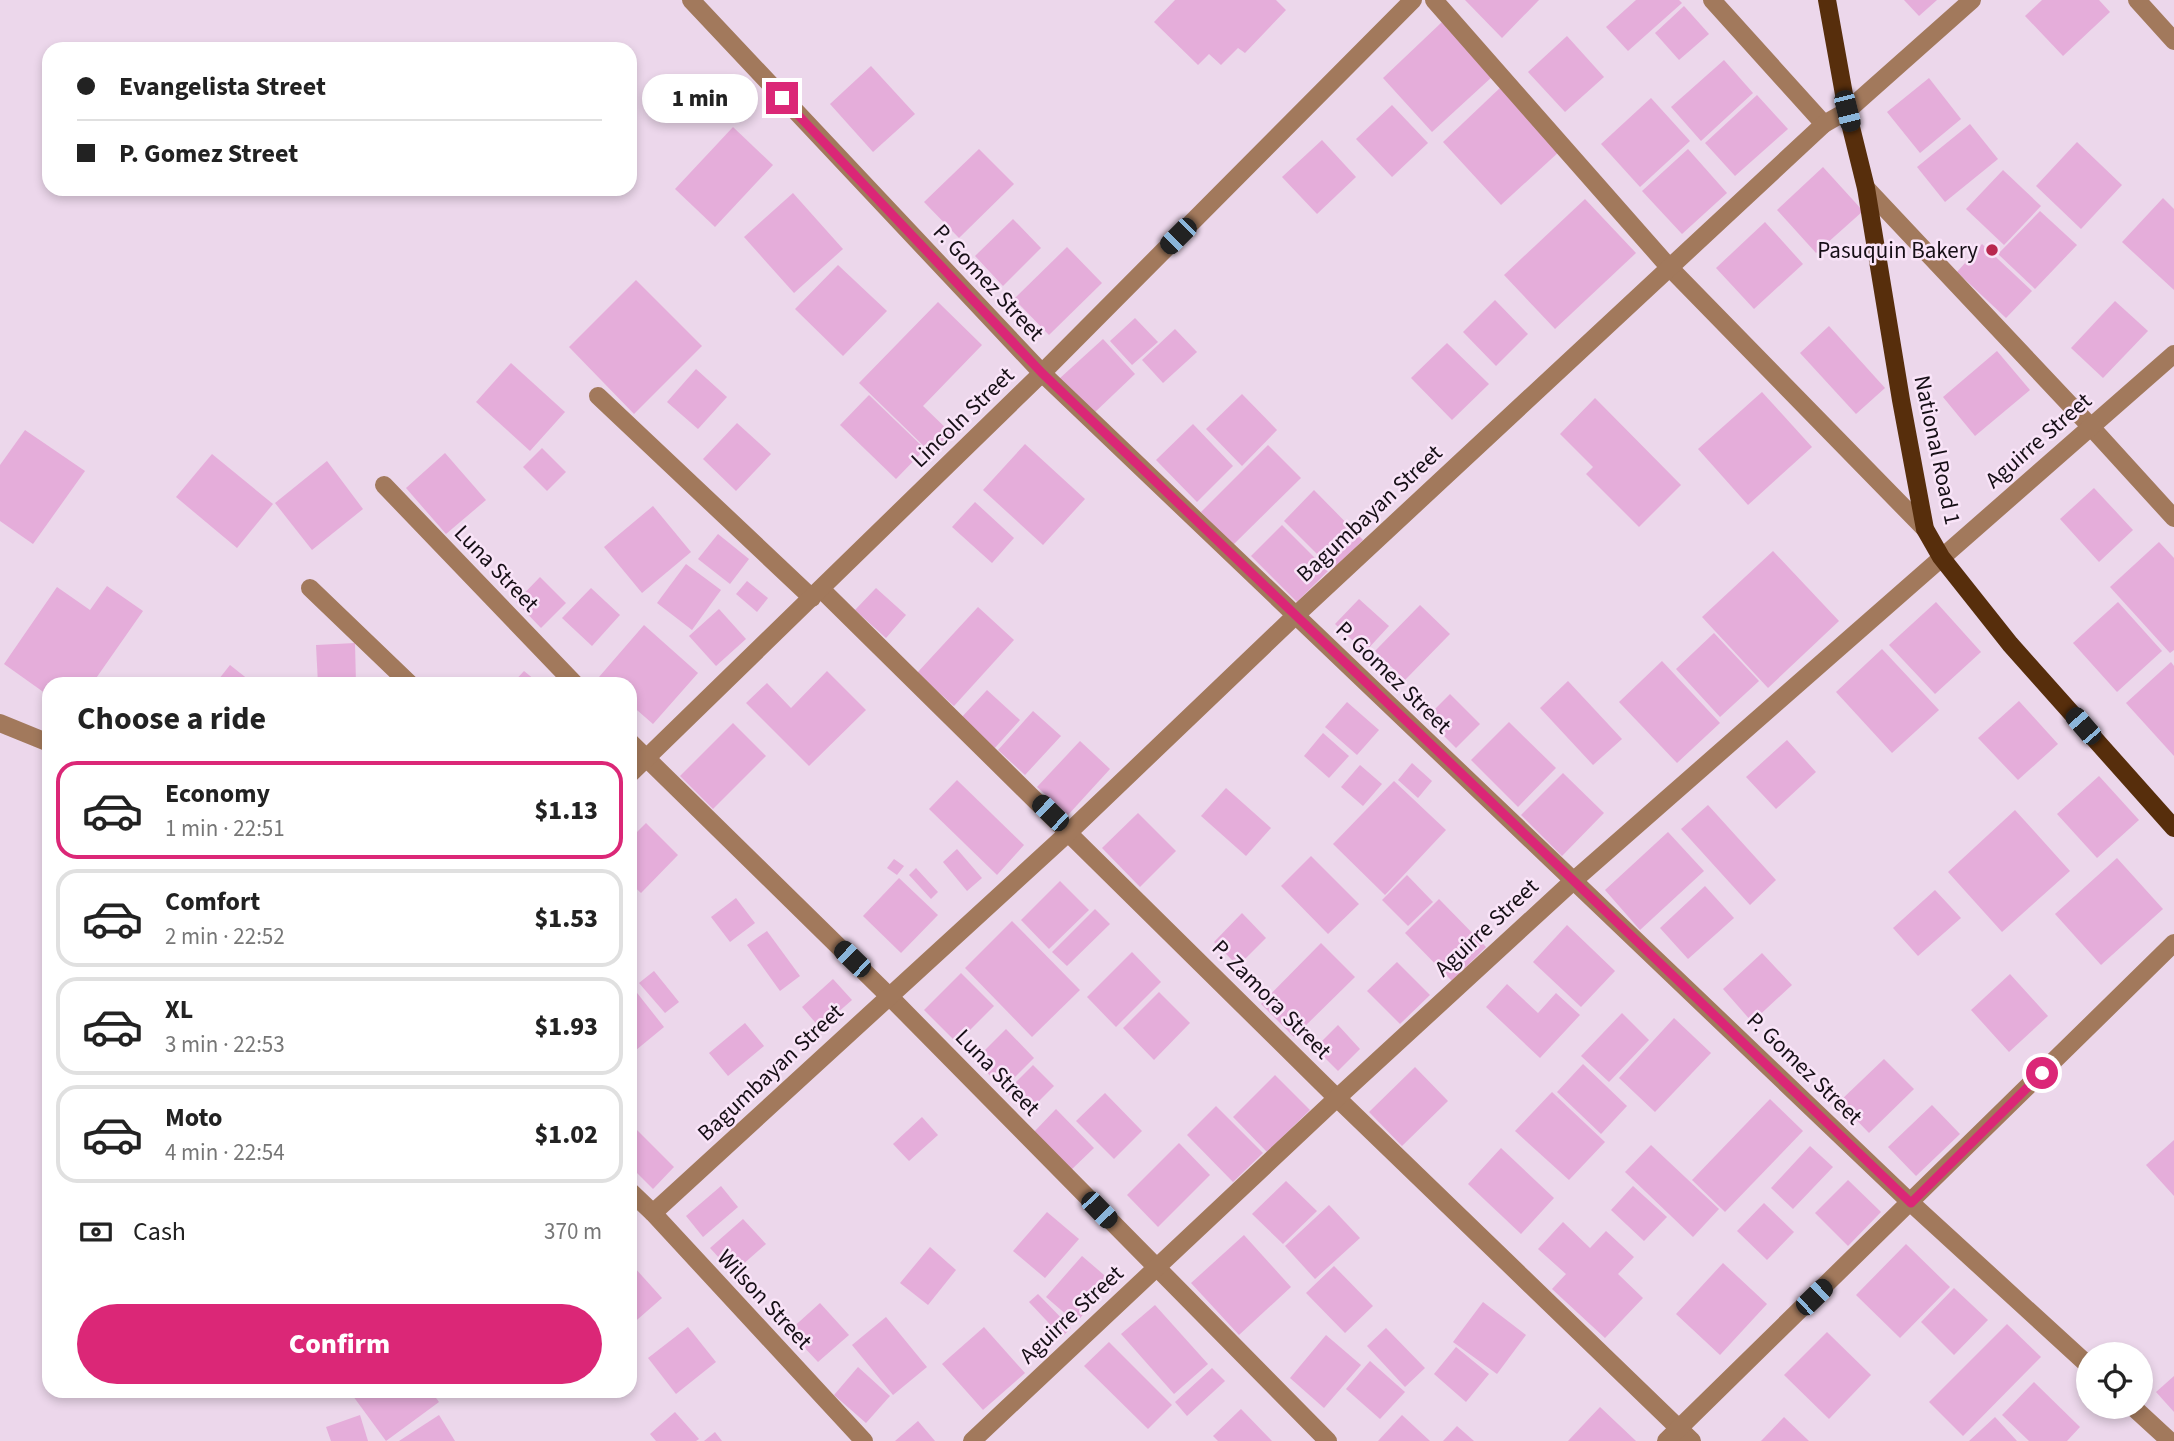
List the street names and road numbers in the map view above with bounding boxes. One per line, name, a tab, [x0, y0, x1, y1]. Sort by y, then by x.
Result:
street label: P. Gomez Street	[925, 216, 1052, 349]
street label: Lincoln Street	[903, 359, 1022, 475]
street label: National Road 1	[1906, 372, 1969, 528]
street label: Aguirre Street	[1978, 385, 2099, 496]
street label: Bagumbayan Street	[1289, 437, 1450, 590]
street label: Luna Street	[447, 517, 547, 619]
street label: P. Gomez Street	[1328, 613, 1459, 741]
street label: Aguirre Street	[1427, 870, 1546, 984]
street label: P. Zamora Street	[1204, 932, 1339, 1067]
street label: Bagumbayan Street	[690, 996, 851, 1149]
street label: P. Gomez Street	[1739, 1004, 1870, 1132]
street label: Luna Street	[948, 1021, 1048, 1123]
street label: Wilson Street	[709, 1242, 820, 1357]
street label: Aguirre Street	[1012, 1257, 1131, 1371]

